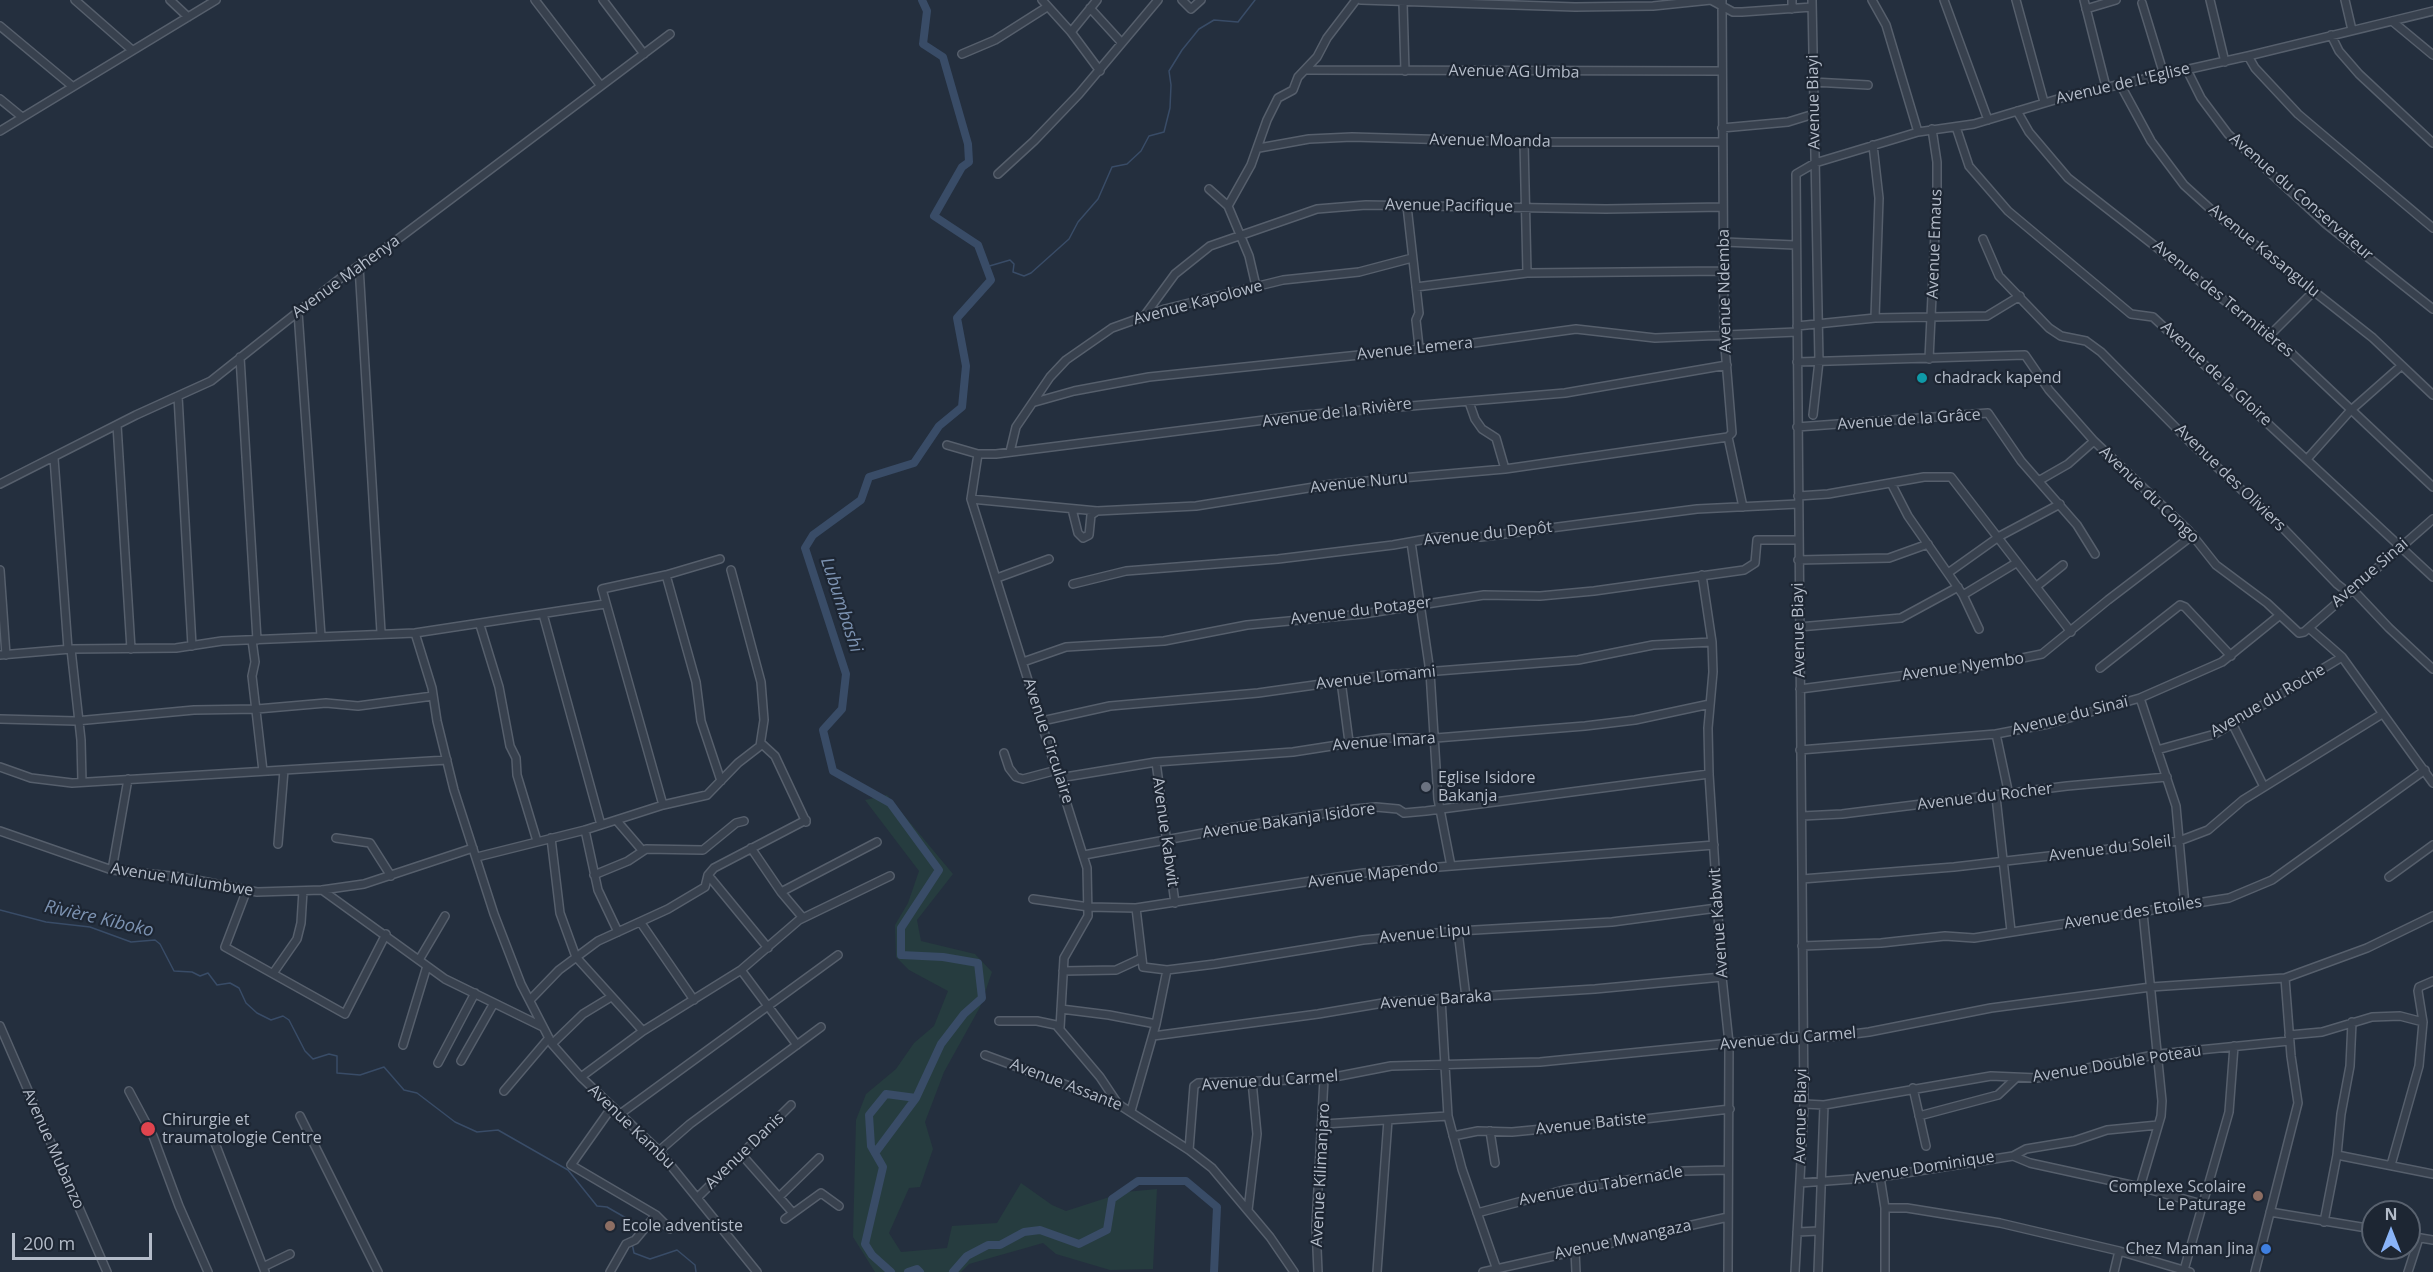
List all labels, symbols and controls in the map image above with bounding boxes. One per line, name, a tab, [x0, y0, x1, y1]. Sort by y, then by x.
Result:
street label: Avenue Biayi	[1804, 54, 1824, 150]
street label: Avenue de L'Eglise	[2054, 59, 2192, 109]
street label: Avenue AG Umba	[1448, 61, 1580, 83]
street label: Avenue du Conservateur	[2225, 129, 2377, 265]
street label: Avenue Moanda	[1429, 130, 1551, 152]
street label: Avenue Emaus	[1923, 189, 1947, 299]
street label: Avenue Pacifique	[1385, 195, 1513, 217]
street label: Avenue Kasangulu	[2205, 200, 2323, 302]
street label: Avenue Ndemba	[1714, 229, 1736, 353]
street label: Avenue Mahenya	[288, 231, 404, 323]
street label: Avenue des Termitières	[2149, 236, 2297, 362]
street label: Avenue Kapolowe	[1131, 277, 1265, 329]
street label: Avenue de la Gloire	[2157, 318, 2275, 430]
street label: Avenue Lemera	[1356, 333, 1474, 365]
place label: chadrack kapend	[1934, 368, 2061, 388]
marker: chadrack kapend	[1915, 371, 1929, 385]
street label: Avenue de la Rivière	[1261, 394, 1413, 432]
street label: Avenue de la Grâce	[1837, 405, 1981, 435]
street label: Avenue des Oliviers	[2171, 420, 2289, 536]
street label: Avenue du Congo	[2095, 442, 2203, 548]
street label: Avenue Nuru	[1309, 468, 1409, 498]
street label: Avenue du Depôt	[1423, 518, 1553, 550]
street label: Avenue Sinai	[2328, 534, 2412, 612]
water label: Lubumbashi	[815, 555, 867, 655]
street label: Avenue Biayi	[1789, 582, 1809, 678]
street label: Avenue du Potager	[1290, 593, 1432, 629]
street label: Avenue Nyembo	[1901, 649, 2025, 685]
street label: Avenue du Roche	[2207, 660, 2329, 742]
street label: Avenue Lomami	[1315, 662, 1437, 694]
street label: Avenue Circulaire	[1019, 676, 1077, 806]
street label: Avenue du Sinaï	[2010, 692, 2130, 740]
street label: Avenue Imara	[1332, 729, 1436, 755]
place label: Eglise Isidore Bakanja	[1438, 768, 1535, 806]
street label: Avenue Kabwit	[1148, 776, 1182, 888]
street label: Avenue du Rocher	[1916, 779, 2054, 815]
marker: Eglise Isidore Bakanja	[1419, 780, 1433, 794]
street label: Avenue Bakanja Isidore	[1201, 799, 1377, 843]
street label: Avenue du Soleil	[2048, 832, 2172, 866]
street label: Avenue Mapendo	[1307, 857, 1439, 893]
street label: Avenue Mulumbwe	[109, 859, 255, 901]
street label: Avenue Kabwit	[1706, 867, 1732, 979]
street label: Avenue des Etoiles	[2063, 893, 2203, 933]
water label: Rivière Kiboko	[42, 896, 156, 942]
street label: Avenue Lipu	[1378, 920, 1472, 948]
street label: Avenue Baraka	[1380, 987, 1492, 1013]
street label: Avenue du Carmel	[1719, 1023, 1857, 1055]
street label: Avenue Double Poteau	[2031, 1041, 2203, 1087]
street label: Avenue Assante	[1007, 1055, 1125, 1115]
street label: Avenue du Carmel	[1201, 1067, 1339, 1095]
street label: Avenue Biayi	[1791, 1068, 1811, 1164]
street label: Avenue Kambu	[584, 1081, 678, 1173]
street label: Avenue Mubanzo	[18, 1086, 88, 1212]
street label: Avenue Kilimanjaro	[1308, 1102, 1334, 1248]
street label: Avenue Danis	[702, 1109, 788, 1193]
street label: Avenue Batiste	[1535, 1109, 1647, 1139]
place label: Chirurgie et traumatologie Centre	[162, 1110, 322, 1148]
marker: Chirurgie et traumatologie Centre	[139, 1120, 157, 1138]
street label: Avenue Dominique	[1852, 1147, 1996, 1189]
street label: Avenue du Tabernacle	[1518, 1162, 1684, 1210]
place label: Complexe Scolaire Le Paturage	[2109, 1177, 2246, 1215]
marker: Complexe Scolaire Le Paturage	[2251, 1189, 2265, 1203]
north arrow	[2361, 1200, 2421, 1260]
text: N	[2384, 1203, 2398, 1225]
place label: Ecole adventiste	[622, 1216, 743, 1236]
street label: Avenue Mwangaza	[1553, 1216, 1693, 1264]
marker: Ecole adventiste	[603, 1219, 617, 1233]
scale bar	[15, 1221, 154, 1259]
text: 200 m	[23, 1231, 75, 1255]
place label: Chez Maman Jina	[2125, 1239, 2254, 1259]
marker: Chez Maman Jina	[2259, 1242, 2273, 1256]

